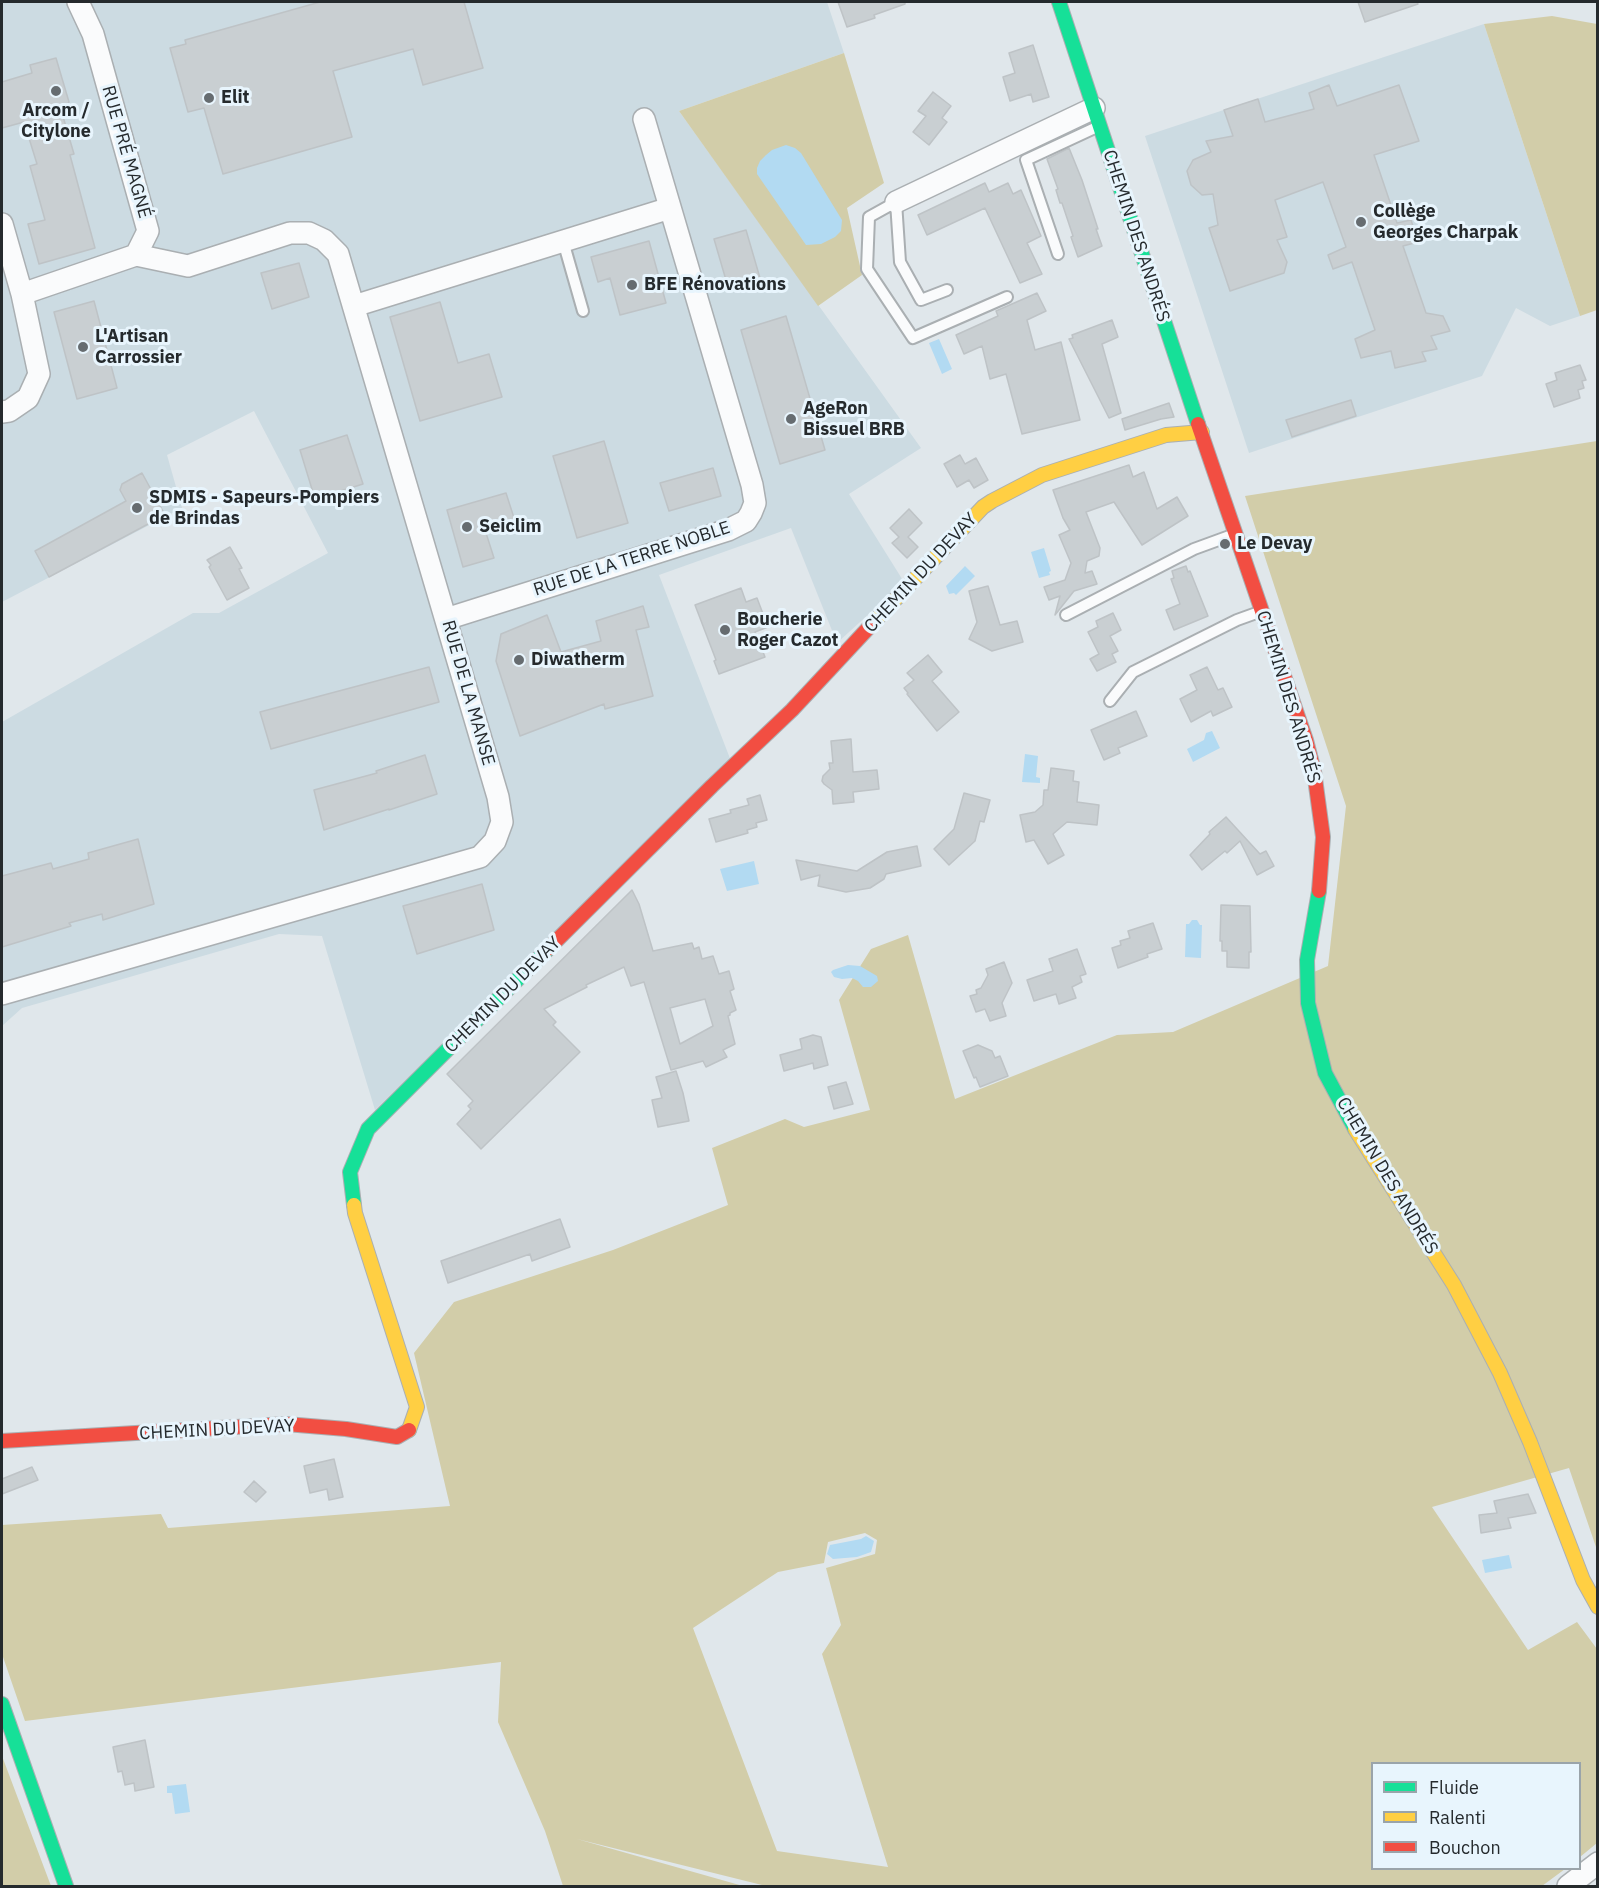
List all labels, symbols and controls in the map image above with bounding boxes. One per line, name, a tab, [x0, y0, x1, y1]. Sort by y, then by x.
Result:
street label: RUE PRÉ MAGNÉ	[97, 83, 155, 221]
marker: Arcom / Citylone	[49, 84, 63, 98]
place label: Elit	[221, 87, 249, 109]
marker: Elit	[202, 91, 216, 105]
place label: Arcom / Citylone	[21, 100, 91, 142]
street label: CHEMIN DES ANDRÉS	[1098, 147, 1174, 325]
place label: Collège Georges Charpak	[1373, 201, 1518, 244]
marker: Collège Georges Charpak	[1354, 215, 1368, 229]
place label: BFE Rénovations	[644, 274, 786, 296]
marker: BFE Rénovations	[625, 278, 639, 292]
place label: L'Artisan Carrossier	[95, 326, 182, 368]
marker: L'Artisan Carrossier	[76, 340, 90, 354]
place label: AgeRon Bissuel BRB	[803, 398, 905, 440]
marker: AgeRon Bissuel BRB	[784, 412, 798, 426]
place label: SDMIS - Sapeurs-Pompiers de Brindas	[149, 487, 379, 530]
marker: SDMIS - Sapeurs-Pompiers de Brindas	[130, 501, 144, 515]
street label: CHEMIN DU DEVAY	[860, 509, 982, 637]
place label: Seiclim	[479, 516, 541, 538]
street label: RUE DE LA TERRE NOBLE	[531, 517, 733, 601]
marker: Seiclim	[460, 520, 474, 534]
place label: Le Devay	[1237, 533, 1312, 555]
marker: Le Devay	[1218, 537, 1232, 551]
street label: CHEMIN DES ANDRÉS	[1251, 608, 1325, 786]
place label: Boucherie Roger Cazot	[737, 609, 838, 652]
street label: RUE DE LA MANSE	[437, 618, 499, 768]
marker: Boucherie Roger Cazot	[718, 623, 732, 637]
place label: Diwatherm	[531, 649, 625, 671]
marker: Diwatherm	[512, 653, 526, 667]
street label: CHEMIN DU DEVAY	[440, 932, 566, 1058]
street label: CHEMIN DES ANDRÉS	[1332, 1094, 1442, 1258]
street label: CHEMIN DU DEVAY	[139, 1415, 295, 1445]
legend	[1371, 1762, 1581, 1870]
text: Fluide	[1429, 1776, 1479, 1799]
text: Ralenti	[1429, 1806, 1486, 1829]
text: Bouchon	[1429, 1836, 1501, 1859]

